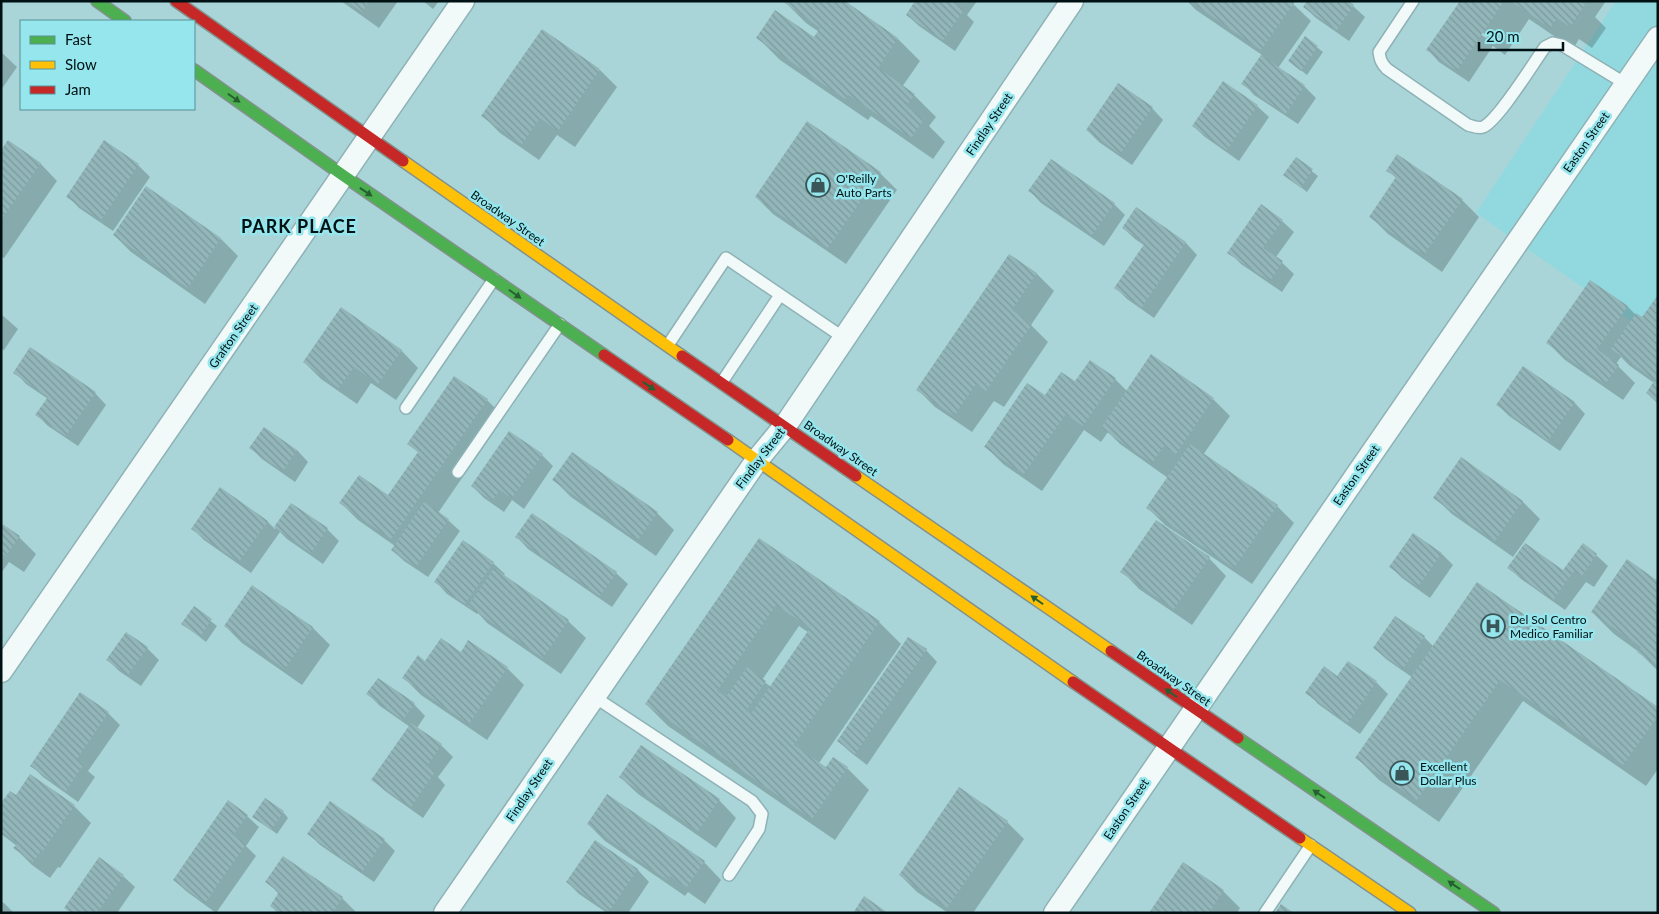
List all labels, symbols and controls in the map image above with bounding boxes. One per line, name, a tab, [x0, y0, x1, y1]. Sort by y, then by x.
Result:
legend	[20, 20, 195, 110]
scale bar	[1479, 20, 1563, 52]
text: 20 m	[1486, 27, 1520, 45]
text: Fast	[65, 30, 92, 48]
text: Slow	[65, 55, 97, 73]
text: Jam	[65, 80, 91, 98]
street label: Findlay Street	[963, 89, 1016, 158]
one-way arrow	[227, 93, 240, 103]
street label: Easton Street	[1560, 108, 1613, 175]
place label: O'Reilly Auto Parts	[836, 171, 892, 200]
shop icon: O'Reilly Auto Parts	[805, 172, 831, 198]
one-way arrow	[360, 187, 373, 197]
street label: Broadway Street	[468, 187, 548, 249]
district label: PARK PLACE	[241, 215, 357, 237]
one-way arrow	[508, 289, 522, 299]
street label: Grafton Street	[205, 300, 261, 371]
one-way arrow	[642, 381, 656, 391]
street label: Broadway Street	[801, 417, 881, 479]
street label: Findlay Street	[732, 424, 788, 491]
street label: Easton Street	[1330, 441, 1383, 508]
one-way arrow	[1030, 595, 1044, 605]
place label: Del Sol Centro Medico Familiar	[1510, 612, 1594, 641]
hospital icon: Del Sol Centro Medico Familiar	[1480, 613, 1506, 639]
street label: Broadway Street	[1134, 647, 1214, 709]
one-way arrow	[1164, 688, 1178, 698]
street label: Findlay Street	[503, 755, 556, 824]
place label: Excellent Dollar Plus	[1420, 759, 1477, 788]
shop icon: Excellent Dollar Plus	[1389, 760, 1415, 786]
street label: Easton Street	[1100, 775, 1152, 842]
one-way arrow	[1313, 789, 1326, 799]
one-way arrow	[1447, 880, 1461, 890]

